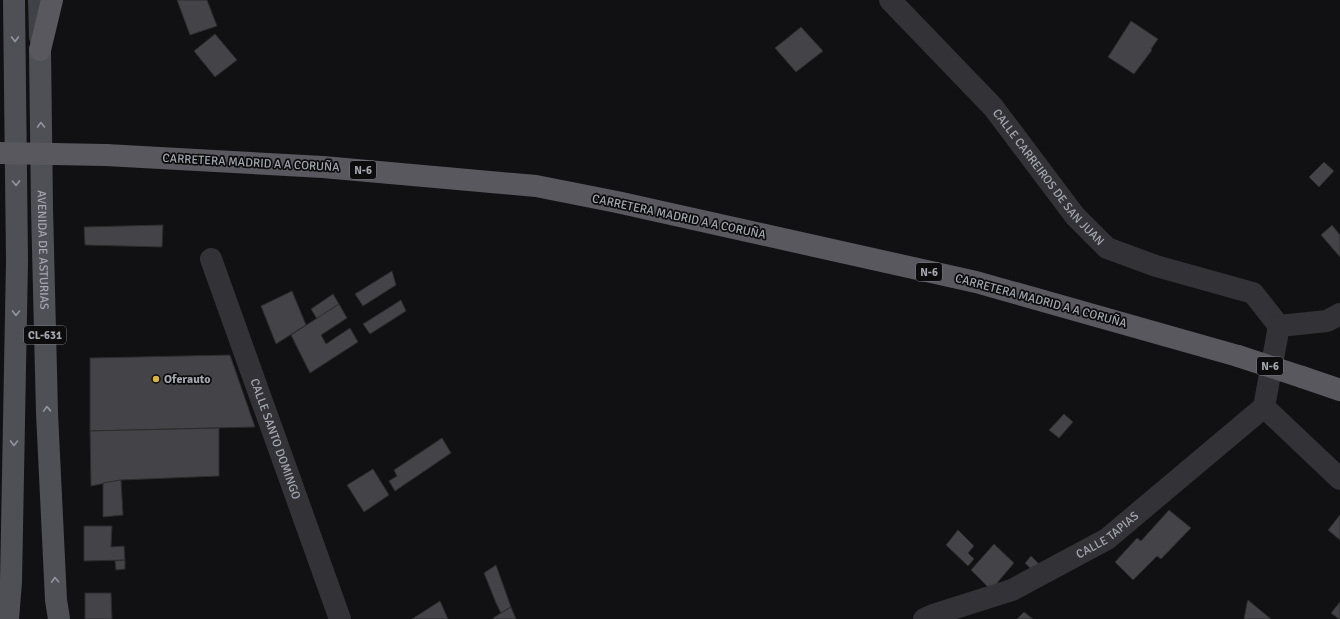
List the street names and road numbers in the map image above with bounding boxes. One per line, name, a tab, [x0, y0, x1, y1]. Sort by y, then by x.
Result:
street label: CALLE CARREIROS DE SAN JUAN	[989, 106, 1107, 248]
street label: CARRETERA MADRID A A CORUÑA	[162, 151, 341, 175]
road number: N-6	[350, 161, 376, 179]
street label: AVENIDA DE ASTURIAS	[34, 190, 52, 310]
street label: CARRETERA MADRID A A CORUÑA	[591, 191, 768, 243]
road number: N-6	[916, 263, 942, 281]
street label: CARRETERA MADRID A A CORUÑA	[953, 271, 1129, 331]
road number: CL-631	[24, 326, 66, 344]
road number: N-6	[1257, 357, 1283, 375]
street label: CALLE SANTO DOMINGO	[247, 376, 304, 501]
street label: CALLE TAPIAS	[1073, 508, 1142, 562]

